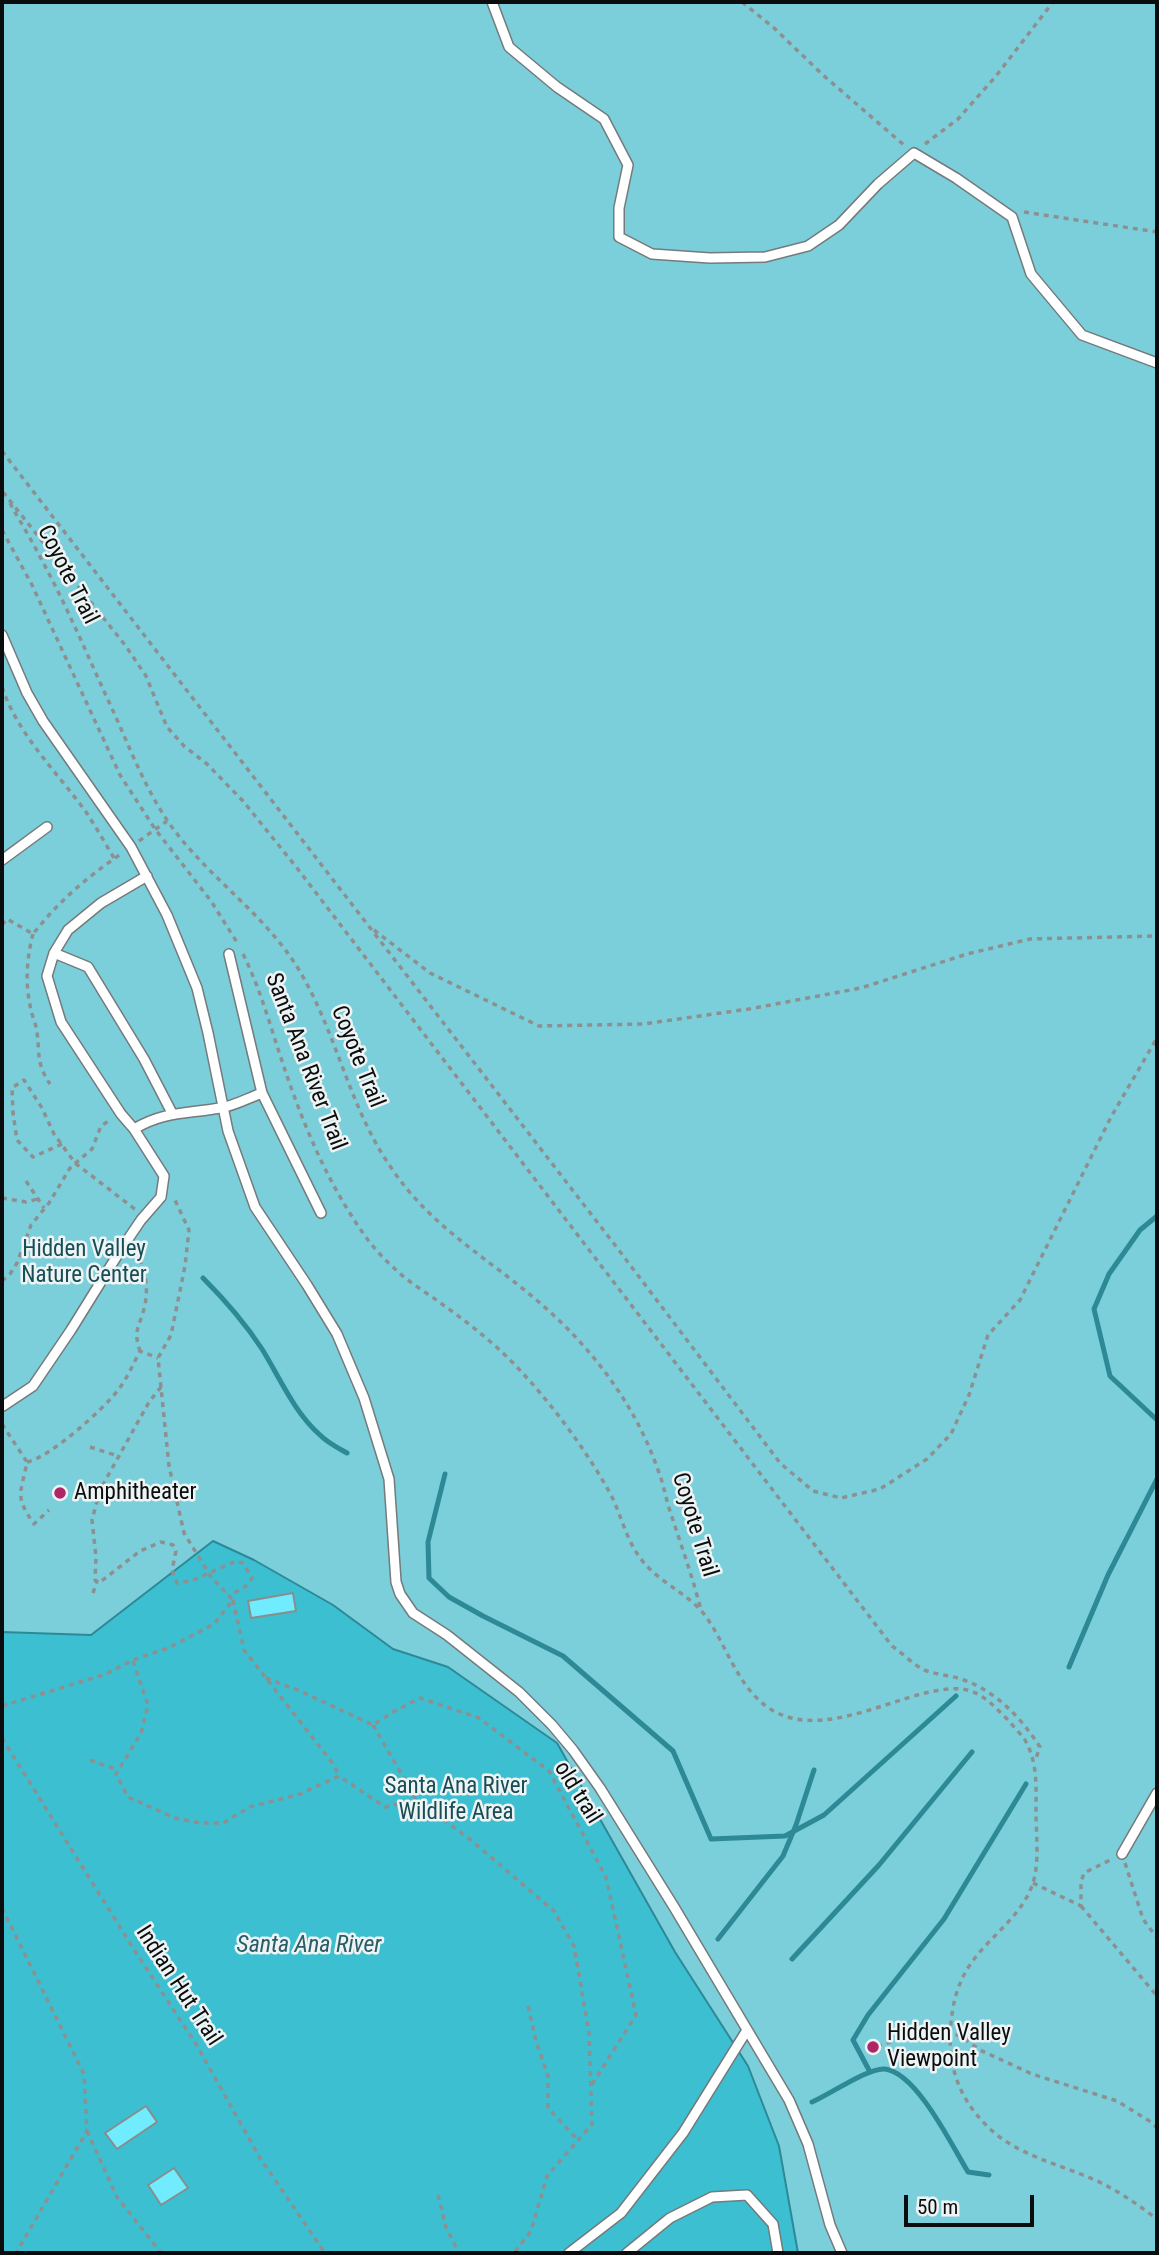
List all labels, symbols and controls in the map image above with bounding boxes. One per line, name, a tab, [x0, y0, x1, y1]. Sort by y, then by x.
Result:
street label: Coyote Trail	[30, 521, 104, 629]
street label: Santa Ana River Trail	[259, 970, 351, 1154]
street label: Coyote Trail	[324, 1002, 390, 1112]
park label: Hidden Valley Nature Center	[21, 1236, 147, 1290]
street label: Coyote Trail	[665, 1470, 723, 1580]
place label: Amphitheater	[74, 1479, 197, 1507]
marker: Amphitheater	[52, 1485, 68, 1501]
street label: old trail	[547, 1757, 607, 1829]
park label: Santa Ana River Wildlife Area	[385, 1773, 527, 1827]
street label: Indian Hut Trail	[129, 1921, 227, 2051]
water label: Santa Ana River	[237, 1932, 381, 1960]
place label: Hidden Valley Viewpoint	[887, 2020, 1011, 2074]
marker: Hidden Valley Viewpoint	[865, 2039, 881, 2055]
scale bar	[907, 2182, 1036, 2226]
text: 50 m	[917, 2195, 958, 2219]

